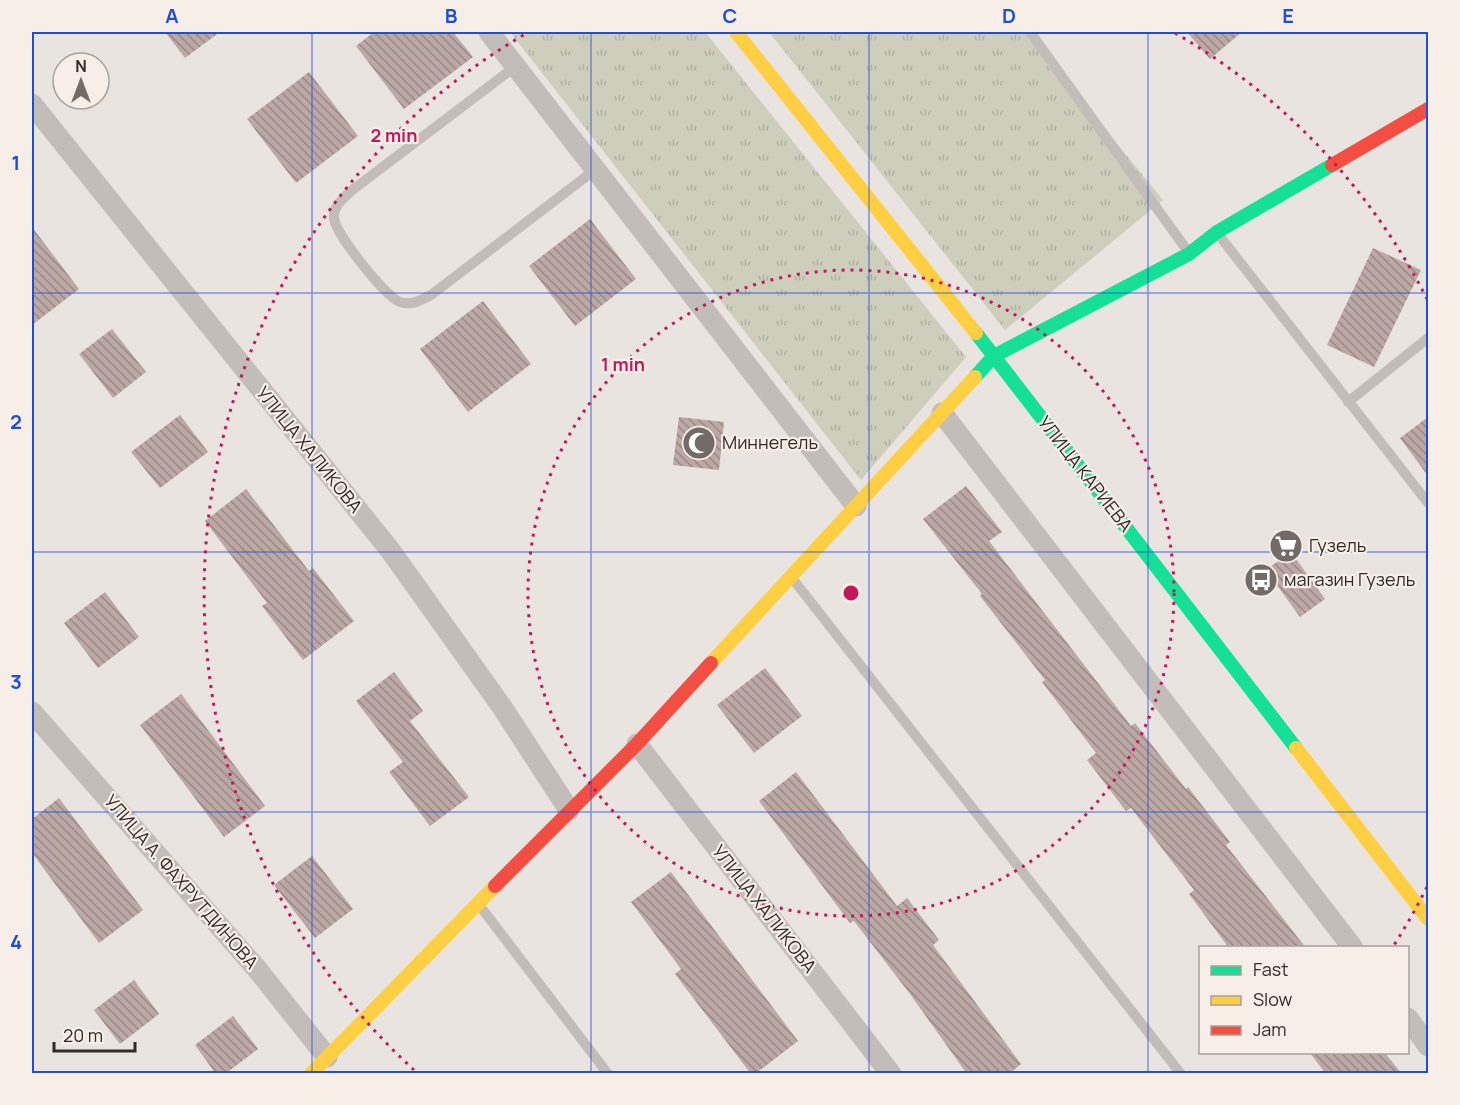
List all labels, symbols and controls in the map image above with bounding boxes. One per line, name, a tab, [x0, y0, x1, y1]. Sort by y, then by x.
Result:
text: A	[165, 2, 179, 29]
text: B	[445, 2, 458, 29]
text: C	[723, 2, 737, 29]
text: D	[1002, 2, 1016, 29]
text: E	[1282, 2, 1294, 29]
north arrow	[51, 51, 111, 111]
text: N	[75, 55, 87, 77]
text: 2 min	[371, 123, 417, 147]
text: 1	[12, 149, 20, 176]
text: 1 min	[601, 352, 645, 376]
street label: УЛИЦА ХАЛИКОВА	[251, 381, 369, 518]
text: 2	[10, 408, 22, 435]
street label: УЛИЦА КАРИЕВА	[1033, 411, 1139, 537]
mosque icon: Миннегель	[681, 425, 717, 461]
place label: Миннегель	[722, 430, 818, 454]
supermarket icon: Гузель	[1268, 528, 1304, 564]
place label: Гузель	[1309, 533, 1366, 557]
bus stop icon: магазин Гузель	[1243, 562, 1279, 598]
place label: магазин Гузель	[1284, 567, 1415, 591]
centre of rings	[841, 583, 861, 603]
text: 3	[10, 668, 22, 695]
street label: УЛИЦА А. ФАХРУТДИНОВА	[99, 789, 264, 974]
street label: УЛИЦА ХАЛИКОВА	[707, 839, 823, 978]
text: 4	[10, 928, 22, 955]
legend	[1199, 946, 1409, 1054]
text: Fast	[1253, 957, 1288, 981]
text: Slow	[1253, 987, 1293, 1011]
scale bar	[54, 1015, 135, 1053]
text: Jam	[1253, 1017, 1287, 1041]
text: 20 m	[63, 1023, 103, 1047]

